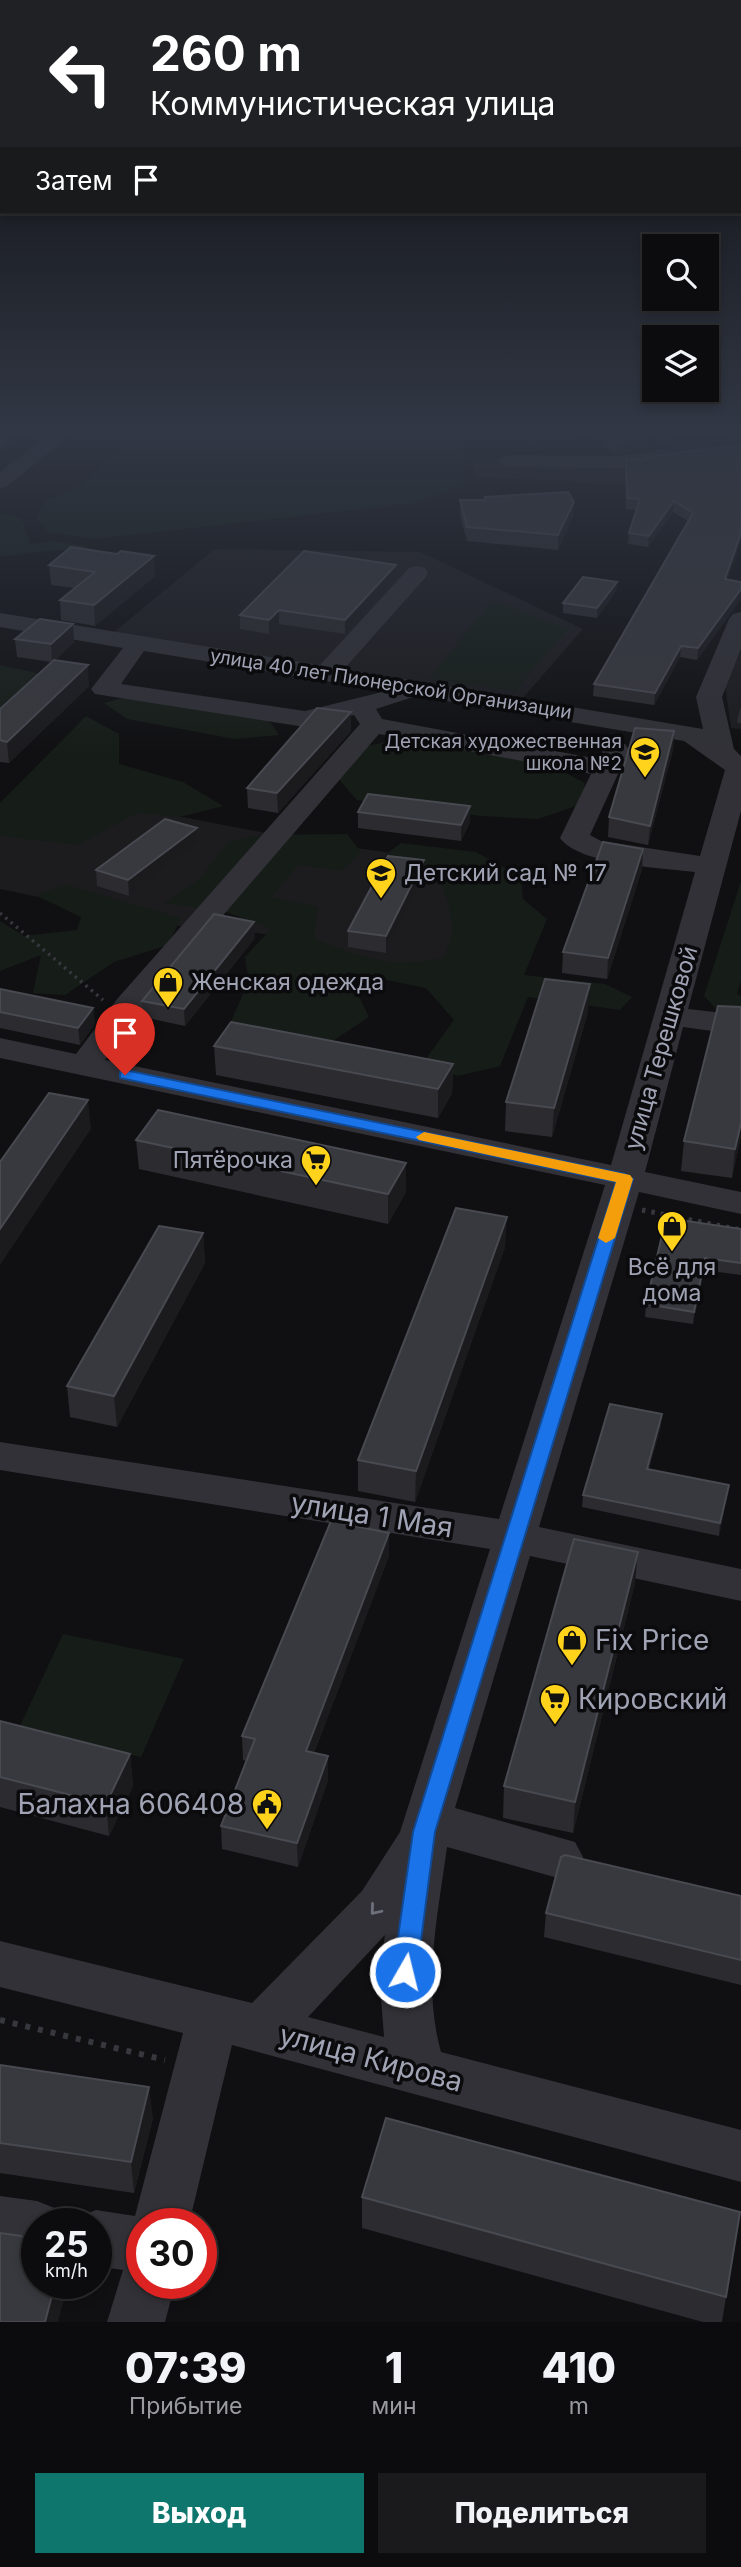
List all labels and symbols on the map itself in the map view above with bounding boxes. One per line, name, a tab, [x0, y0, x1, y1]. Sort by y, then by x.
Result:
street label: улица 40 лет Пионерской Организации	[208, 644, 574, 724]
place label: Детская художественная школа №2	[385, 730, 622, 775]
school or university icon: Детская художественная школа №2	[628, 735, 662, 779]
school or university icon: Детский сад № 17	[364, 856, 398, 900]
place label: Детский сад № 17	[404, 859, 607, 887]
street label: улица Терешковой	[618, 943, 704, 1153]
shop icon: Женская одежда	[151, 965, 185, 1009]
place label: Женская одежда	[191, 968, 384, 996]
pin	[95, 1003, 155, 1075]
supermarket icon: Пятёрочка	[299, 1143, 333, 1187]
place label: Пятёрочка	[173, 1146, 293, 1174]
shop icon: Всё для дома	[655, 1209, 689, 1253]
place label: Всё для дома	[628, 1253, 716, 1307]
street label: улица 1 Мая	[289, 1485, 455, 1545]
shop icon: Fix Price	[555, 1623, 589, 1667]
place label: Fix Price	[595, 1623, 709, 1657]
supermarket icon: Кировский	[538, 1682, 572, 1726]
place label: Кировский	[578, 1682, 727, 1716]
place label: Балахна 606408	[17, 1787, 244, 1821]
public building icon: Балахна 606408	[250, 1787, 284, 1831]
one-way arrow	[371, 1902, 383, 1915]
position arrow	[368, 1935, 442, 2009]
street label: улица Кирова	[276, 2017, 466, 2099]
speed limit sign: 30	[126, 2208, 217, 2299]

